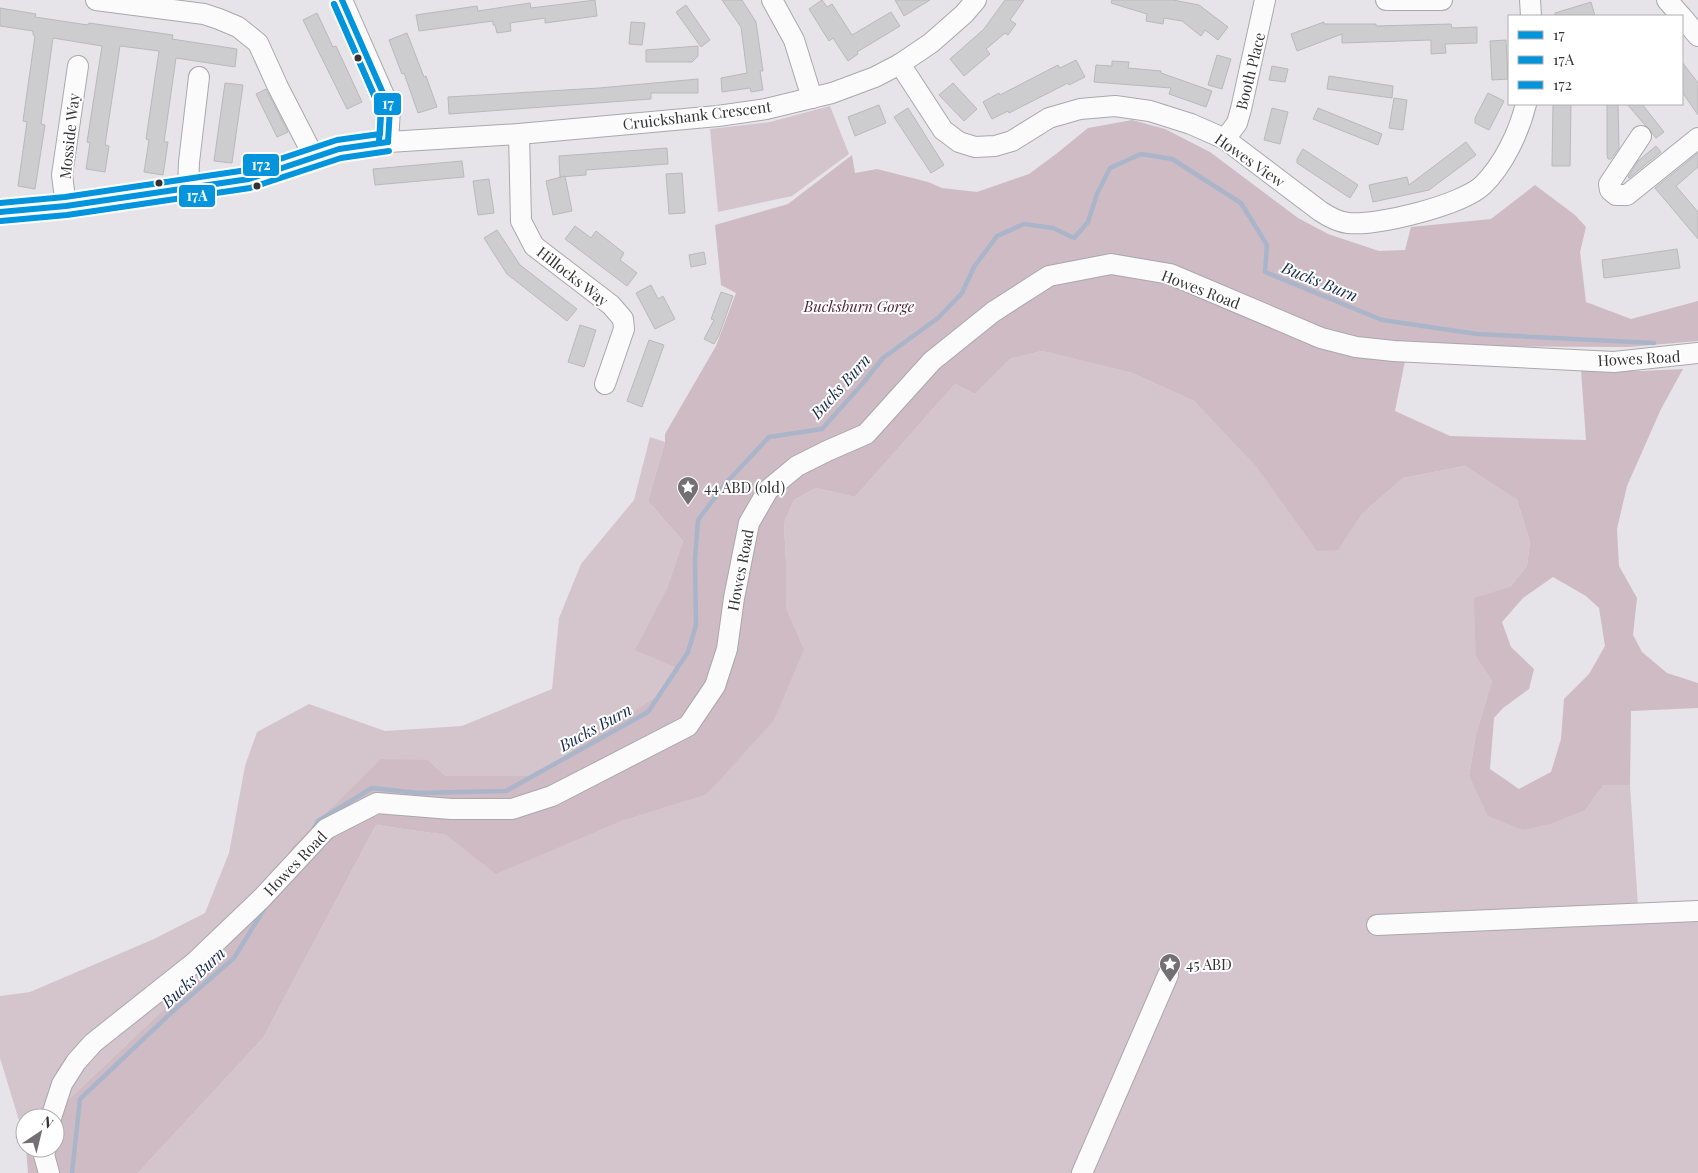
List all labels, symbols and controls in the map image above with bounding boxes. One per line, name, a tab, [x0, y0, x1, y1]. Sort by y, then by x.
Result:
legend	[1508, 15, 1683, 105]
text: 17	[1553, 24, 1565, 44]
street label: Booth Place	[1231, 30, 1269, 112]
text: 17A	[1553, 49, 1575, 69]
unlabelled marker	[353, 53, 363, 63]
text: 172	[1553, 74, 1572, 94]
street label: Mosside Way	[55, 92, 83, 180]
line badge: 17	[373, 92, 402, 116]
text: 17	[382, 94, 394, 113]
street label: Cruickshank Crescent	[622, 96, 773, 134]
street label: Howes View	[1211, 129, 1289, 192]
line badge: 172	[242, 153, 280, 177]
text: 172	[251, 155, 271, 174]
unlabelled marker	[154, 178, 164, 188]
unlabelled marker	[252, 181, 262, 191]
line badge: 17A	[178, 184, 216, 208]
text: 17A	[186, 186, 208, 205]
street label: Hillocks Way	[533, 242, 613, 311]
water label: Bucks Burn	[1278, 256, 1361, 306]
street label: Howes Road	[1159, 265, 1243, 313]
park label: Bucksburn Gorge	[803, 296, 915, 316]
street label: Howes Road	[1597, 346, 1681, 370]
water label: Bucks Burn	[805, 349, 874, 423]
place icon: 44 ABD (old)	[676, 475, 700, 506]
place label: 44 ABD (old)	[704, 477, 785, 497]
street label: Howes Road	[722, 527, 758, 613]
water label: Bucks Burn	[554, 698, 635, 756]
street label: Howes Road	[259, 826, 331, 900]
water label: Bucks Burn	[156, 942, 229, 1013]
place icon: 45 ABD	[1158, 952, 1182, 983]
place label: 45 ABD	[1186, 954, 1232, 974]
north arrow	[15, 1108, 65, 1158]
text: N	[38, 1111, 57, 1133]

